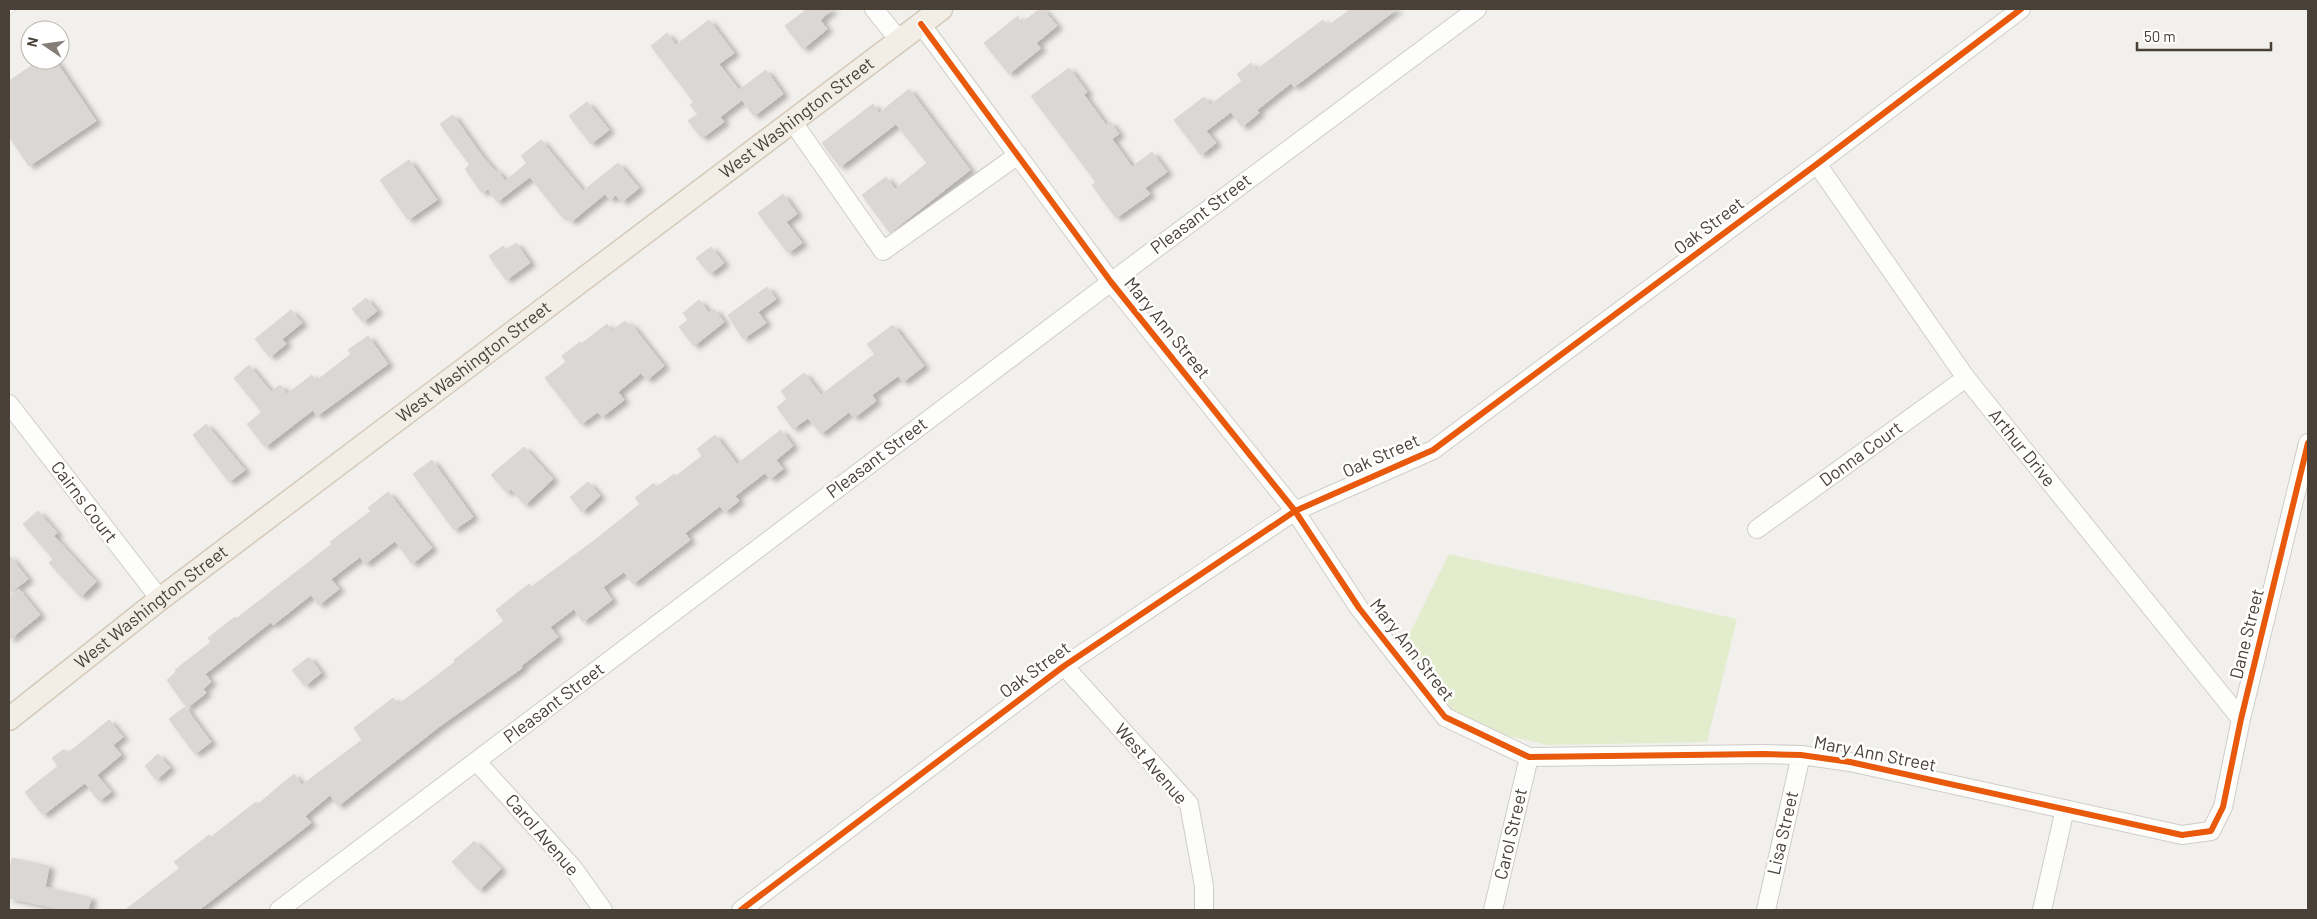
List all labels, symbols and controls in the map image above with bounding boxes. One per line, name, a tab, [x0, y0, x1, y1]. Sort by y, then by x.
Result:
north arrow	[20, 20, 70, 70]
scale bar	[2137, 20, 2271, 52]
text: 50 m	[2144, 27, 2176, 45]
text: N	[23, 36, 41, 48]
street label: West Washington Street	[714, 52, 878, 183]
street label: Pleasant Street	[1146, 168, 1255, 258]
street label: Oak Street	[1669, 192, 1748, 259]
street label: Mary Ann Street	[1120, 272, 1215, 383]
street label: West Washington Street	[391, 296, 555, 427]
street label: Arthur Drive	[1985, 404, 2061, 491]
street label: Pleasant Street	[822, 412, 931, 502]
street label: Donna Court	[1815, 416, 1906, 491]
street label: Oak Street	[1339, 428, 1423, 482]
street label: Cairns Court	[47, 456, 123, 547]
street label: West Washington Street	[70, 540, 232, 673]
street label: Dane Street	[2224, 586, 2268, 681]
street label: Mary Ann Street	[1366, 594, 1460, 705]
street label: Oak Street	[995, 636, 1074, 702]
street label: Pleasant Street	[499, 657, 608, 747]
street label: West Avenue	[1111, 718, 1193, 808]
street label: Mary Ann Street	[1812, 730, 1938, 776]
street label: Carol Street	[1489, 786, 1531, 882]
street label: Carol Avenue	[501, 789, 584, 880]
street label: Lisa Street	[1762, 789, 1802, 877]

